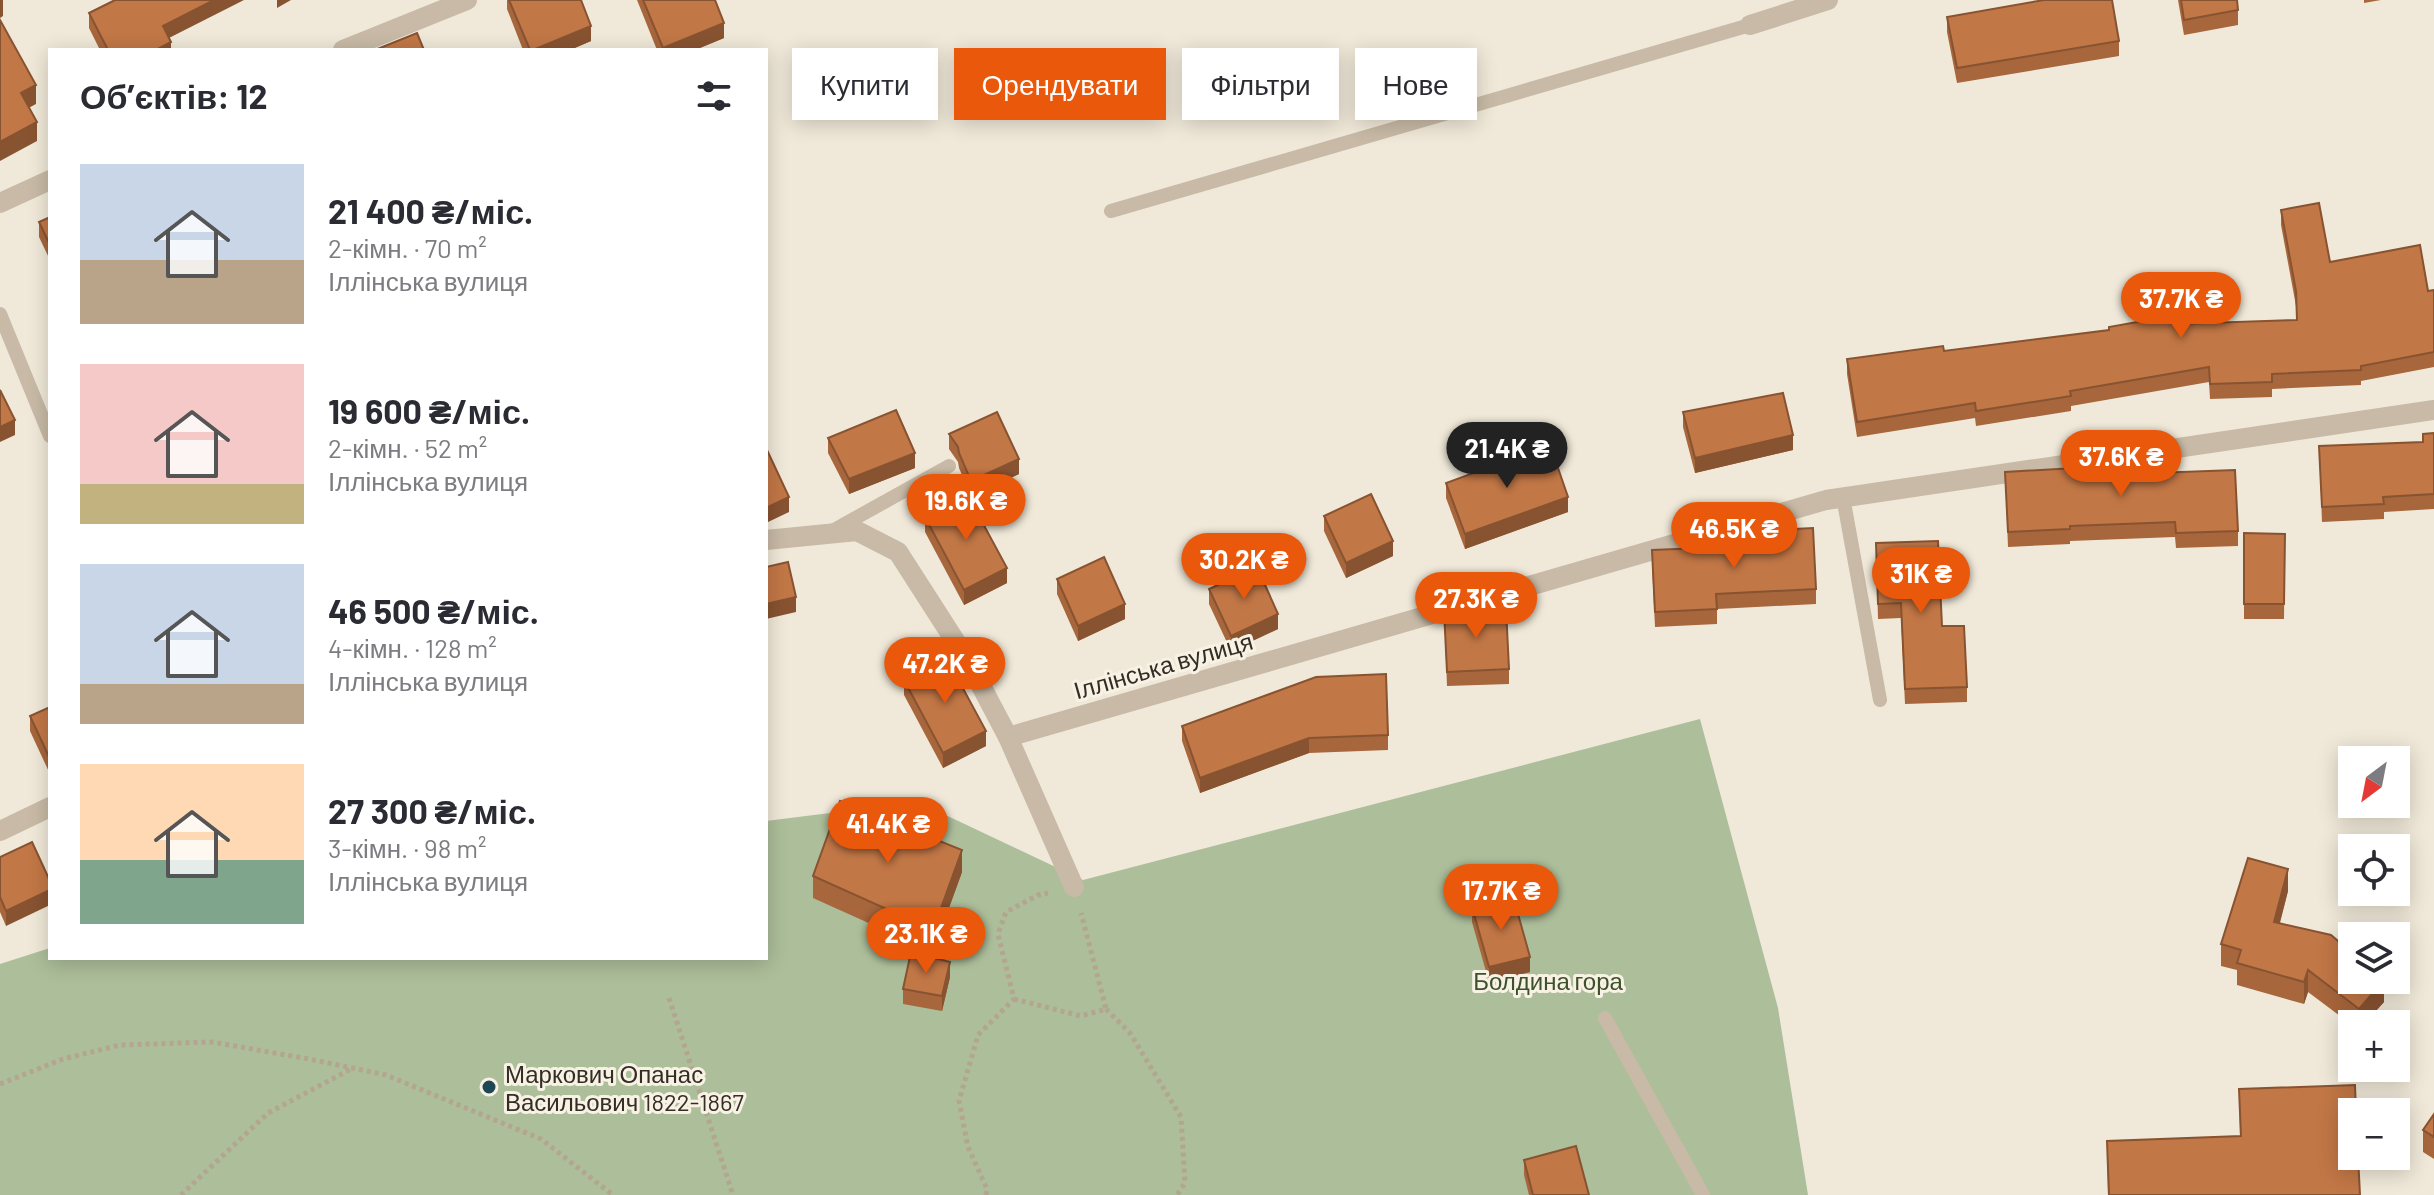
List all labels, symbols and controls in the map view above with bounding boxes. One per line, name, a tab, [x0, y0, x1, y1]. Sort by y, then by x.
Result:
chip: Купити	[792, 48, 938, 120]
chip: Орендувати	[954, 48, 1166, 120]
chip: Фільтри	[1182, 48, 1339, 120]
chip: Нове	[1355, 48, 1477, 120]
icon: filters	[692, 74, 736, 118]
text: Об’єктів: 12	[80, 75, 267, 116]
text: 21 400 ₴/міс.	[328, 190, 533, 231]
icon: home	[144, 196, 240, 292]
text: 2-кімн. · 70 m²	[328, 232, 487, 263]
text: Іллінська вулиця	[328, 265, 528, 296]
pin: 37.7K ₴	[2107, 272, 2255, 340]
text: 37.7K ₴	[2139, 282, 2223, 313]
text: 19 600 ₴/міс.	[328, 390, 530, 431]
icon: home	[144, 396, 240, 492]
pin: 21.4K ₴	[1433, 422, 1581, 490]
pin: 37.6K ₴	[2047, 430, 2195, 498]
text: 2-кімн. · 52 m²	[328, 432, 487, 463]
text: 21.4K ₴	[1464, 432, 1550, 463]
text: 37.6K ₴	[2078, 440, 2164, 471]
text: Іллінська вулиця	[328, 465, 528, 496]
pin: 19.6K ₴	[892, 474, 1040, 542]
text: 19.6K ₴	[925, 484, 1007, 515]
pin: 46.5K ₴	[1660, 502, 1808, 570]
text: 46.5K ₴	[1689, 512, 1779, 543]
pin: 30.2K ₴	[1170, 533, 1318, 601]
text: 30.2K ₴	[1199, 543, 1289, 574]
pin: 31K ₴	[1865, 547, 1977, 615]
text: 31K ₴	[1890, 557, 1952, 588]
pin: 27.3K ₴	[1402, 572, 1550, 640]
text: 27.3K ₴	[1433, 582, 1519, 613]
text: 46 500 ₴/міс.	[328, 590, 539, 631]
icon: home	[144, 596, 240, 692]
street label: Іллінська вулиця	[1070, 626, 1256, 704]
text: 4-кімн. · 128 m²	[328, 632, 497, 663]
pin: 47.2K ₴	[871, 637, 1019, 705]
text: 47.2K ₴	[902, 647, 988, 678]
text: Іллінська вулиця	[328, 665, 528, 696]
north arrow	[2338, 746, 2410, 818]
map controls	[2338, 746, 2410, 1170]
text: 27 300 ₴/міс.	[328, 790, 536, 831]
icon: home	[144, 796, 240, 892]
pin: 41.4K ₴	[814, 797, 962, 865]
text: 41.4K ₴	[846, 807, 930, 838]
text: 3-кімн. · 98 m²	[328, 832, 486, 863]
button: locate	[2338, 834, 2410, 906]
pin: 17.7K ₴	[1427, 864, 1575, 932]
text: Іллінська вулиця	[328, 865, 528, 896]
text: 17.7K ₴	[1461, 874, 1541, 905]
pin: 23.1K ₴	[852, 907, 1000, 975]
text: 23.1K ₴	[884, 917, 968, 948]
button: layers	[2338, 922, 2410, 994]
park label: Болдина гора	[1473, 966, 1623, 995]
button: +	[2338, 1010, 2410, 1082]
place label: Маркович Опанас Васильович 1822-1867	[505, 1059, 744, 1116]
marker: Маркович Опанас Васильович 1822-1867	[480, 1078, 498, 1096]
button: −	[2338, 1098, 2410, 1170]

